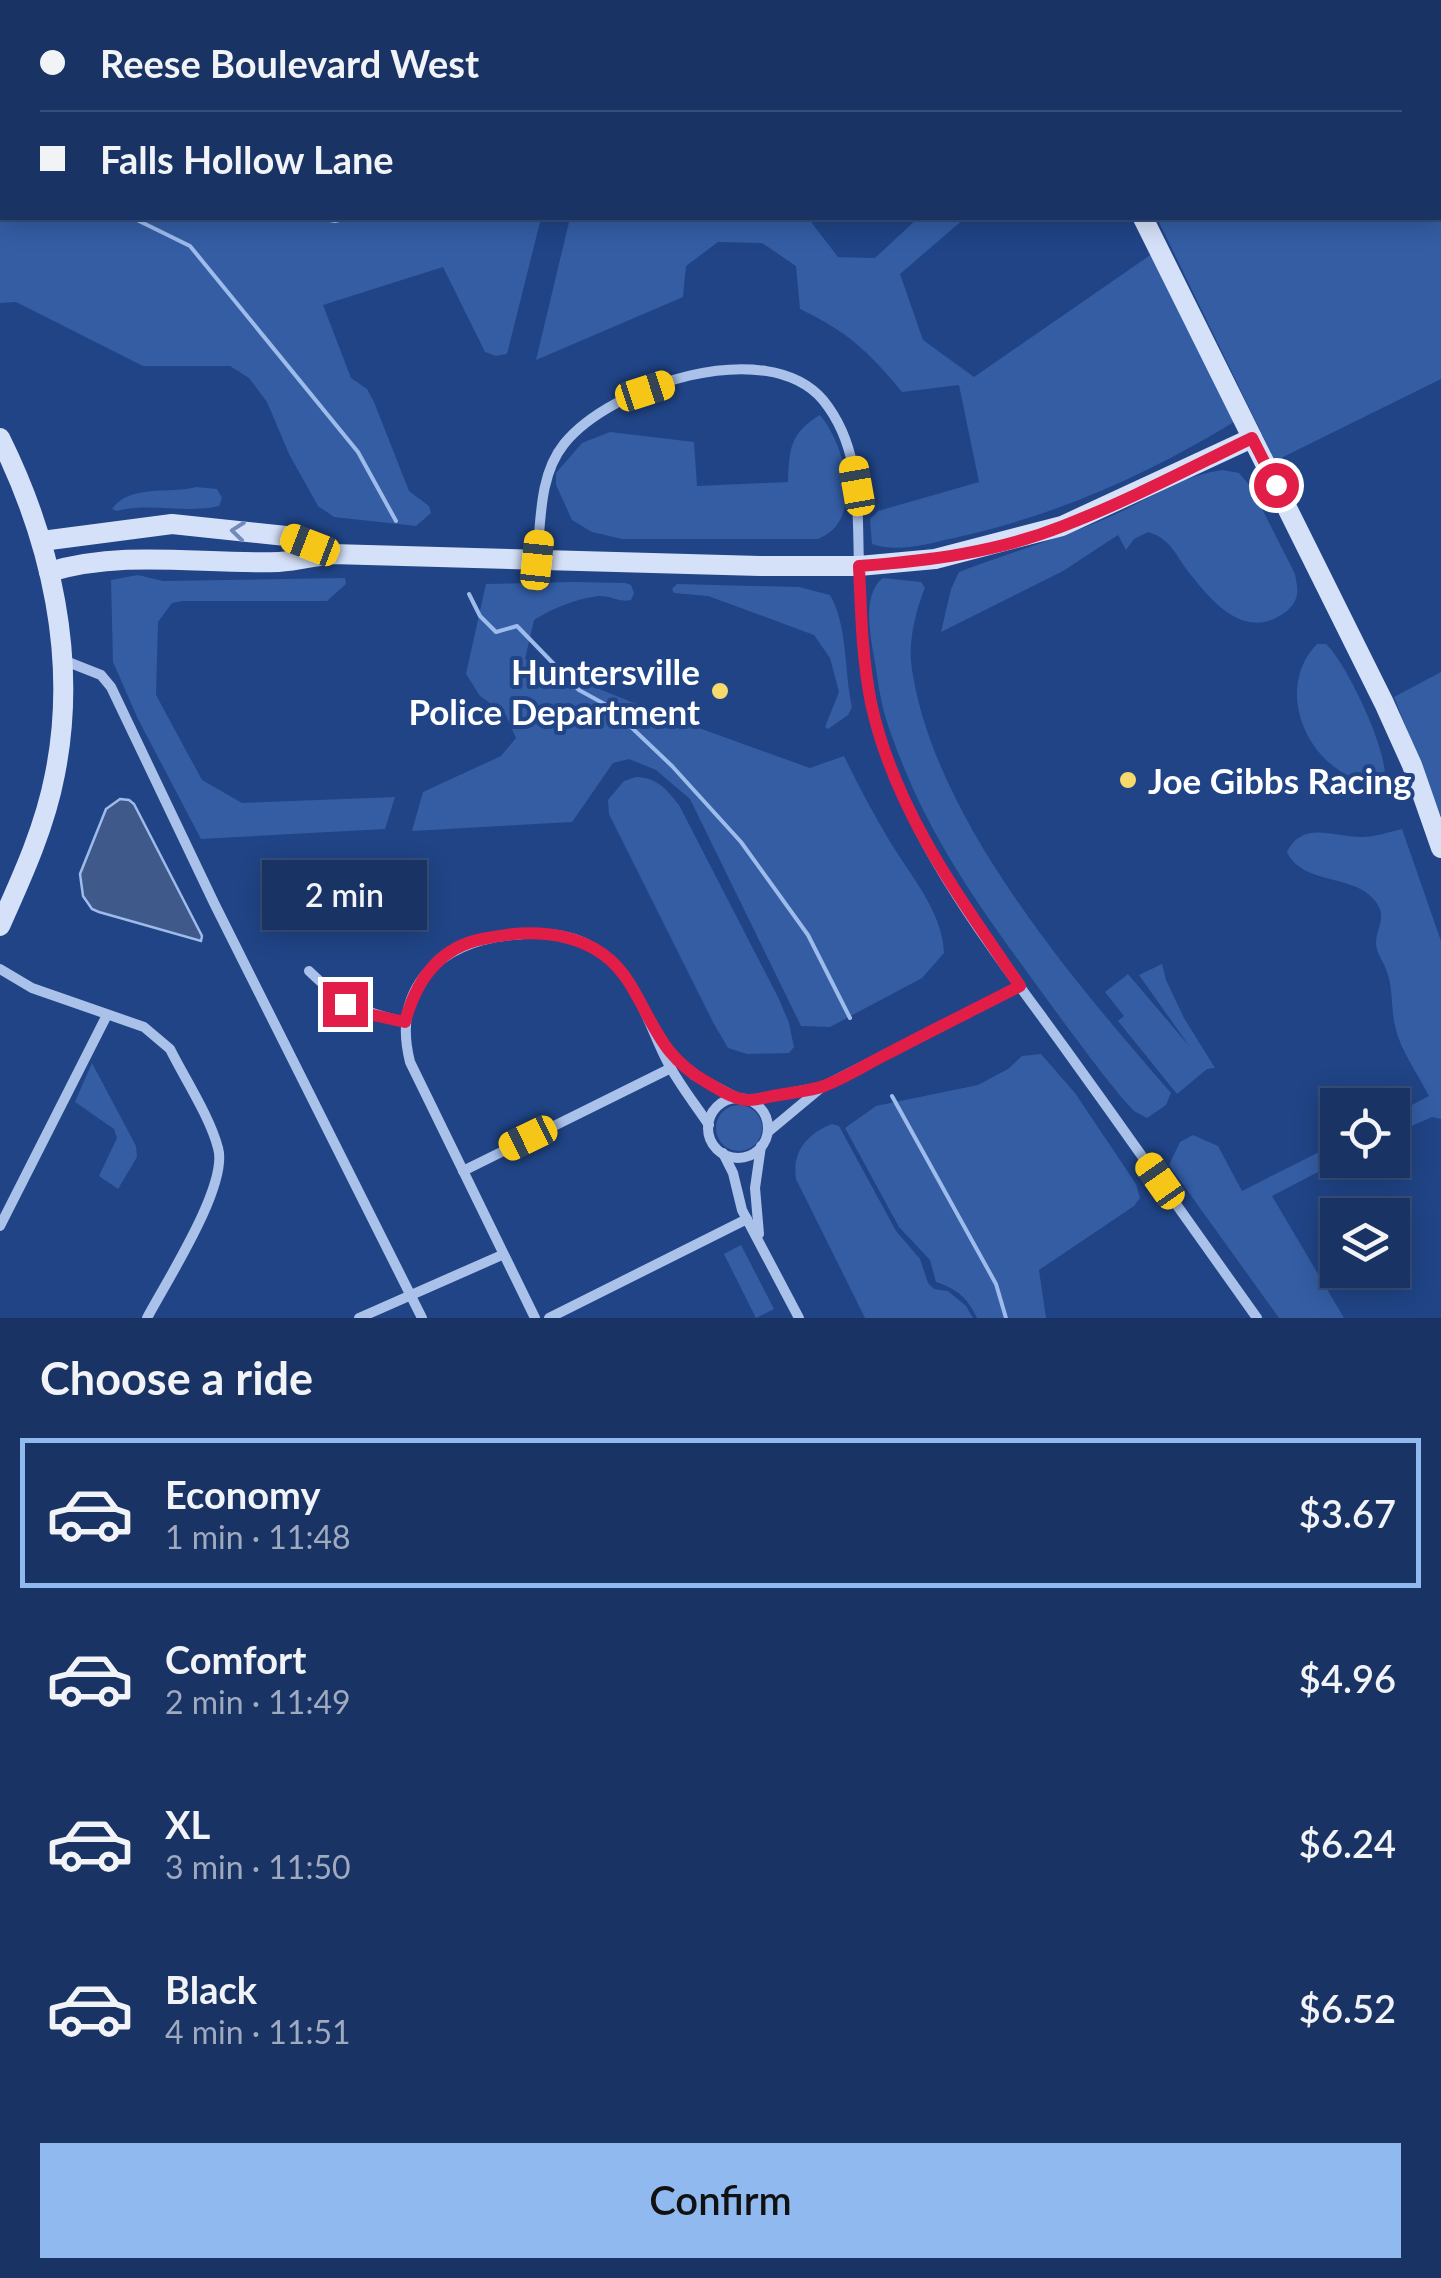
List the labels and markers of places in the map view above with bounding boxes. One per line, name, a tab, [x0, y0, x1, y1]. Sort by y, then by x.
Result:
place label: Huntersville Police Department	[408, 650, 700, 732]
marker: Huntersville Police Department	[709, 680, 731, 702]
place label: Joe Gibbs Racing	[1148, 759, 1412, 801]
marker: Joe Gibbs Racing	[1117, 769, 1139, 791]

